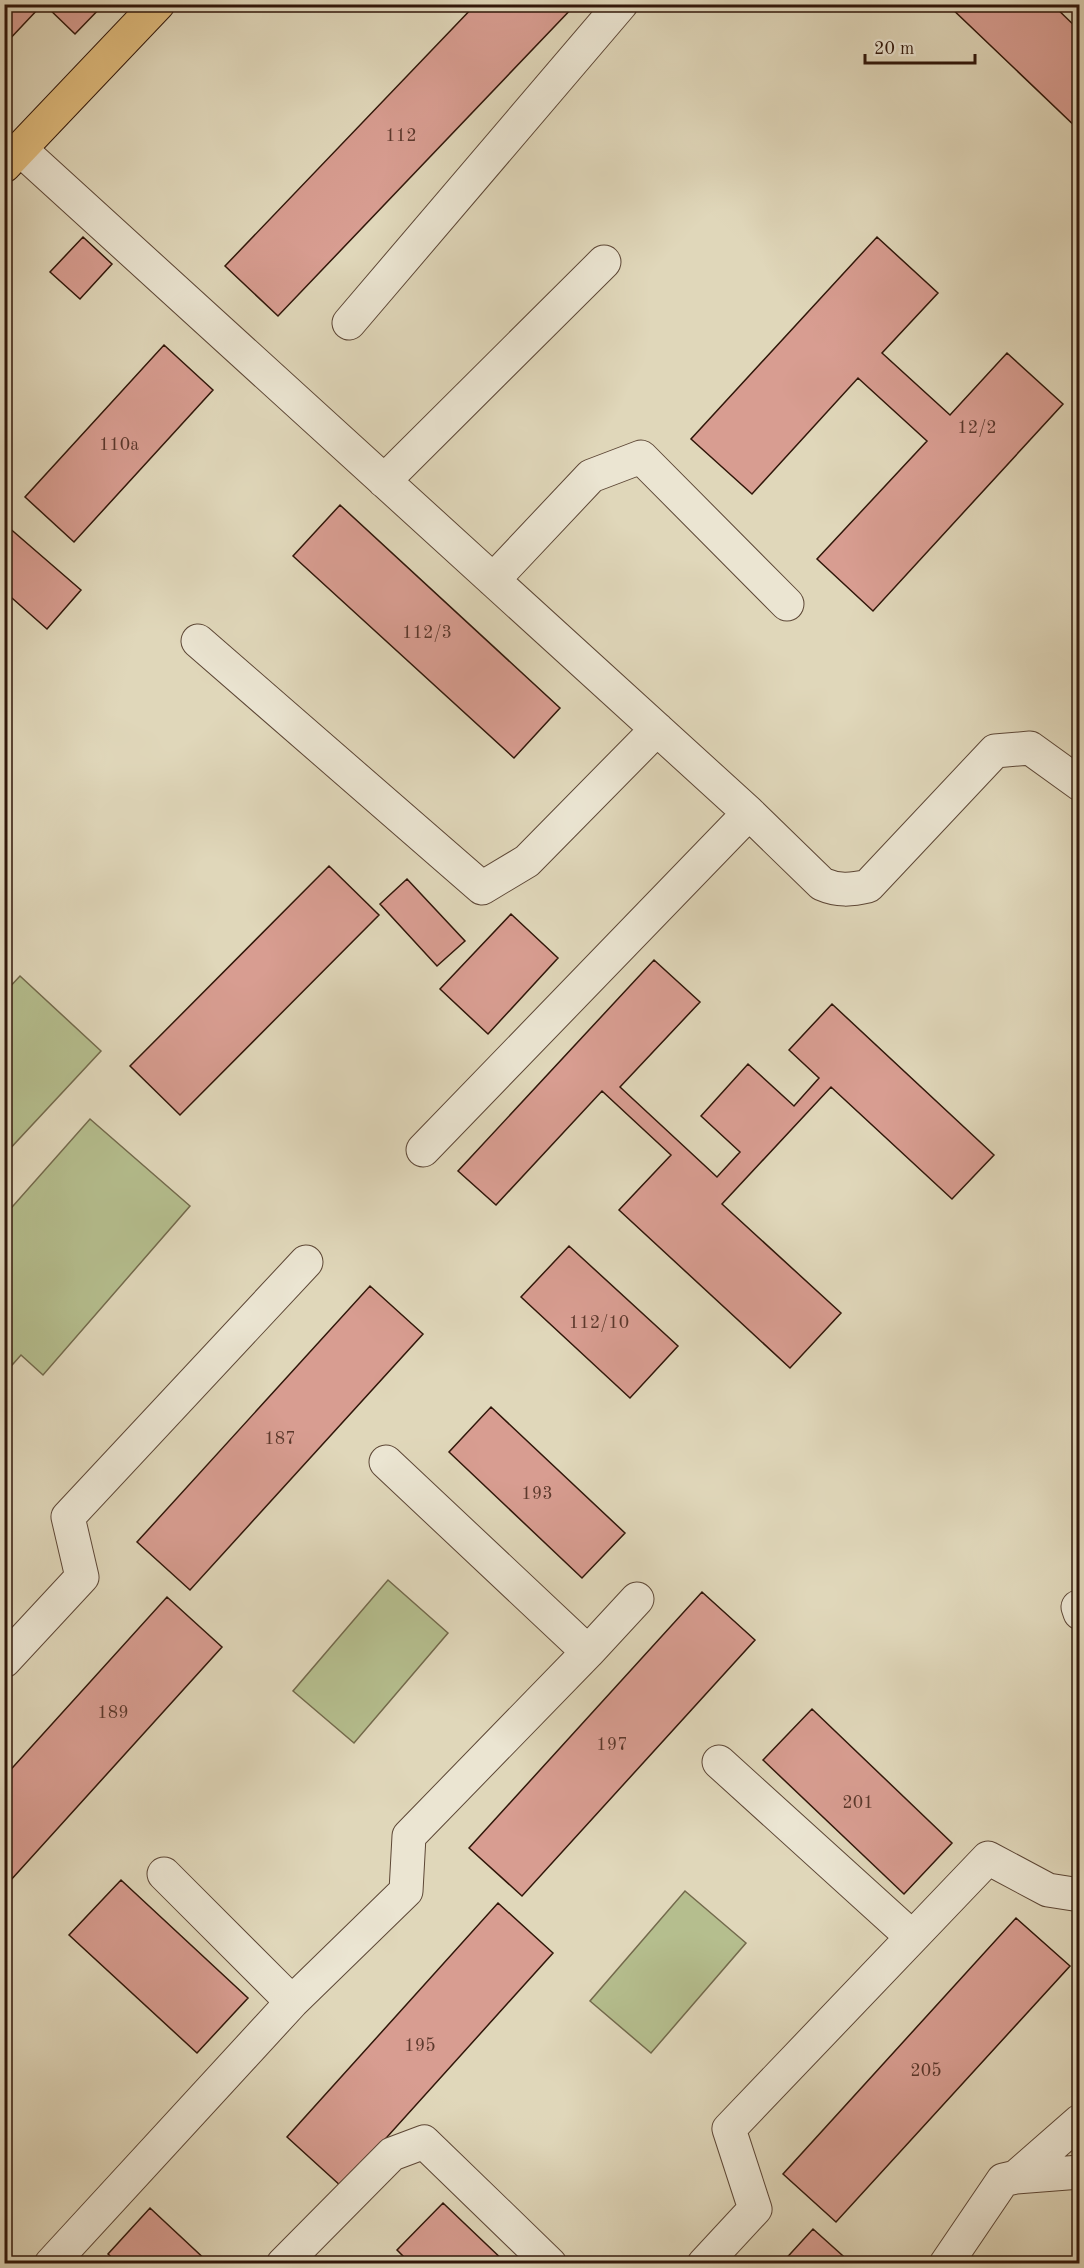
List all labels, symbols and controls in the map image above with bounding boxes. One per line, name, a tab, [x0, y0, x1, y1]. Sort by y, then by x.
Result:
scale bar	[865, 27, 974, 65]
text: 20 m	[874, 40, 914, 58]
house number: 112	[385, 127, 417, 145]
house number: 12/2	[957, 419, 997, 437]
house number: 110а	[99, 436, 139, 454]
house number: 112/3	[402, 624, 452, 642]
house number: 112/10	[569, 1314, 629, 1332]
house number: 187	[264, 1430, 296, 1448]
house number: 193	[521, 1485, 553, 1503]
house number: 189	[97, 1704, 129, 1722]
house number: 197	[596, 1736, 628, 1754]
house number: 201	[842, 1794, 874, 1812]
house number: 195	[404, 2037, 436, 2055]
house number: 205	[910, 2062, 942, 2080]

